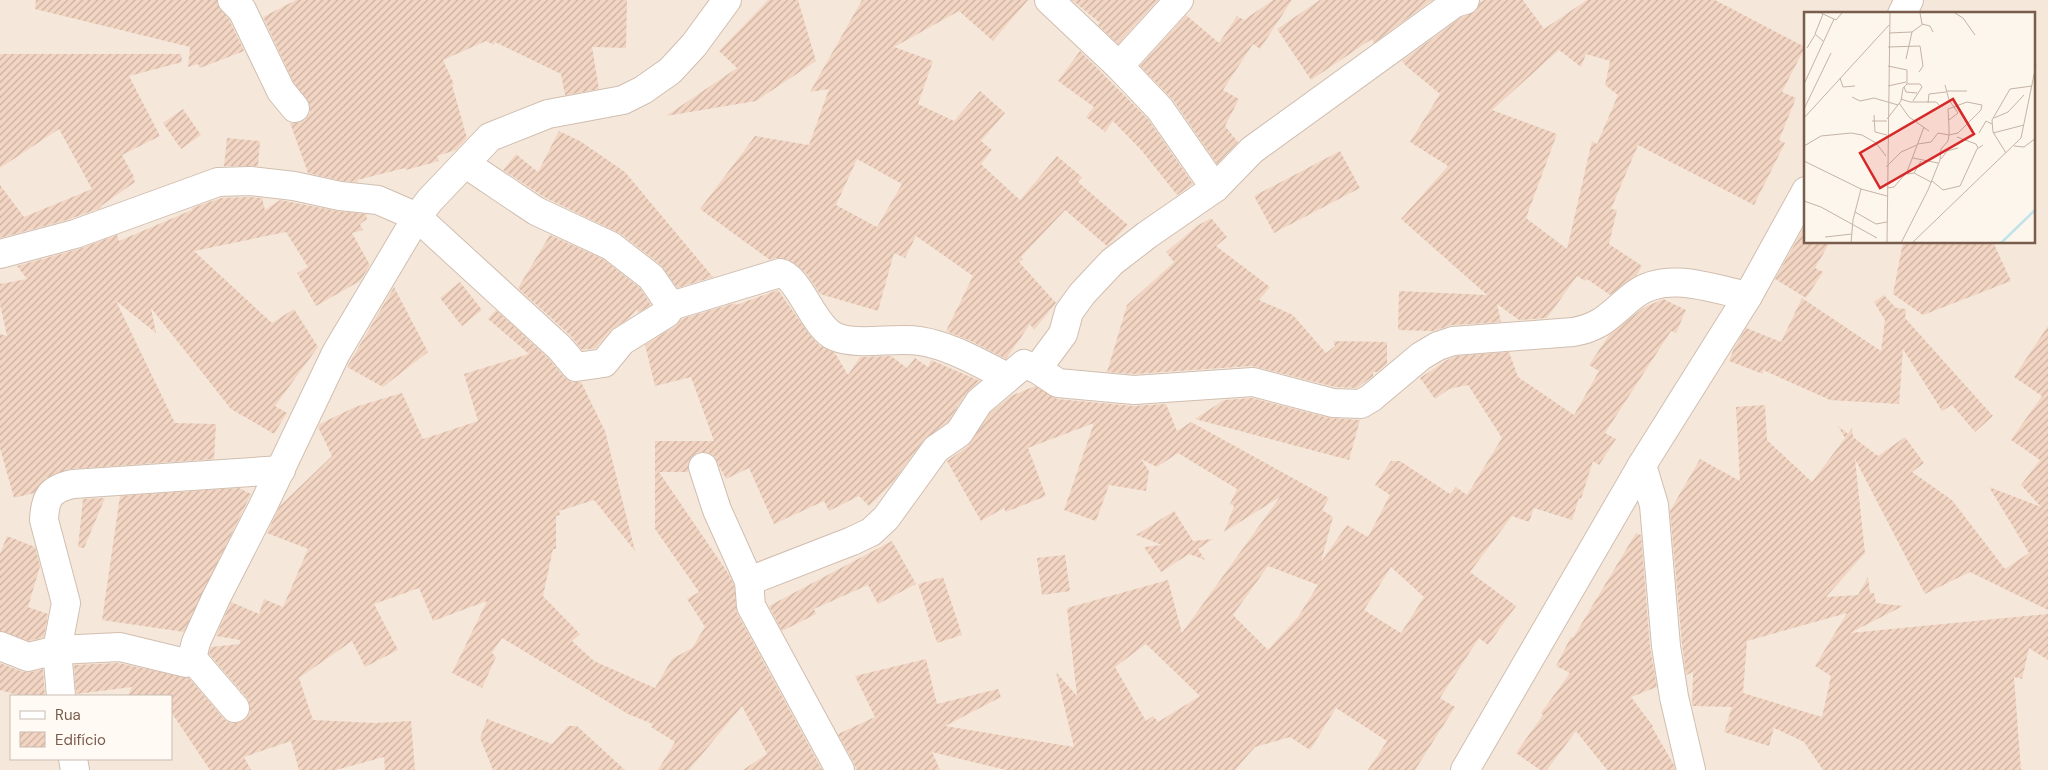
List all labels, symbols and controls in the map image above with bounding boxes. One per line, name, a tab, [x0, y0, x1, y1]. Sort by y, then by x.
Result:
inset map	[1804, 12, 2036, 244]
legend	[10, 695, 172, 760]
text: Rua	[55, 705, 81, 725]
text: Edifício	[55, 730, 106, 750]

